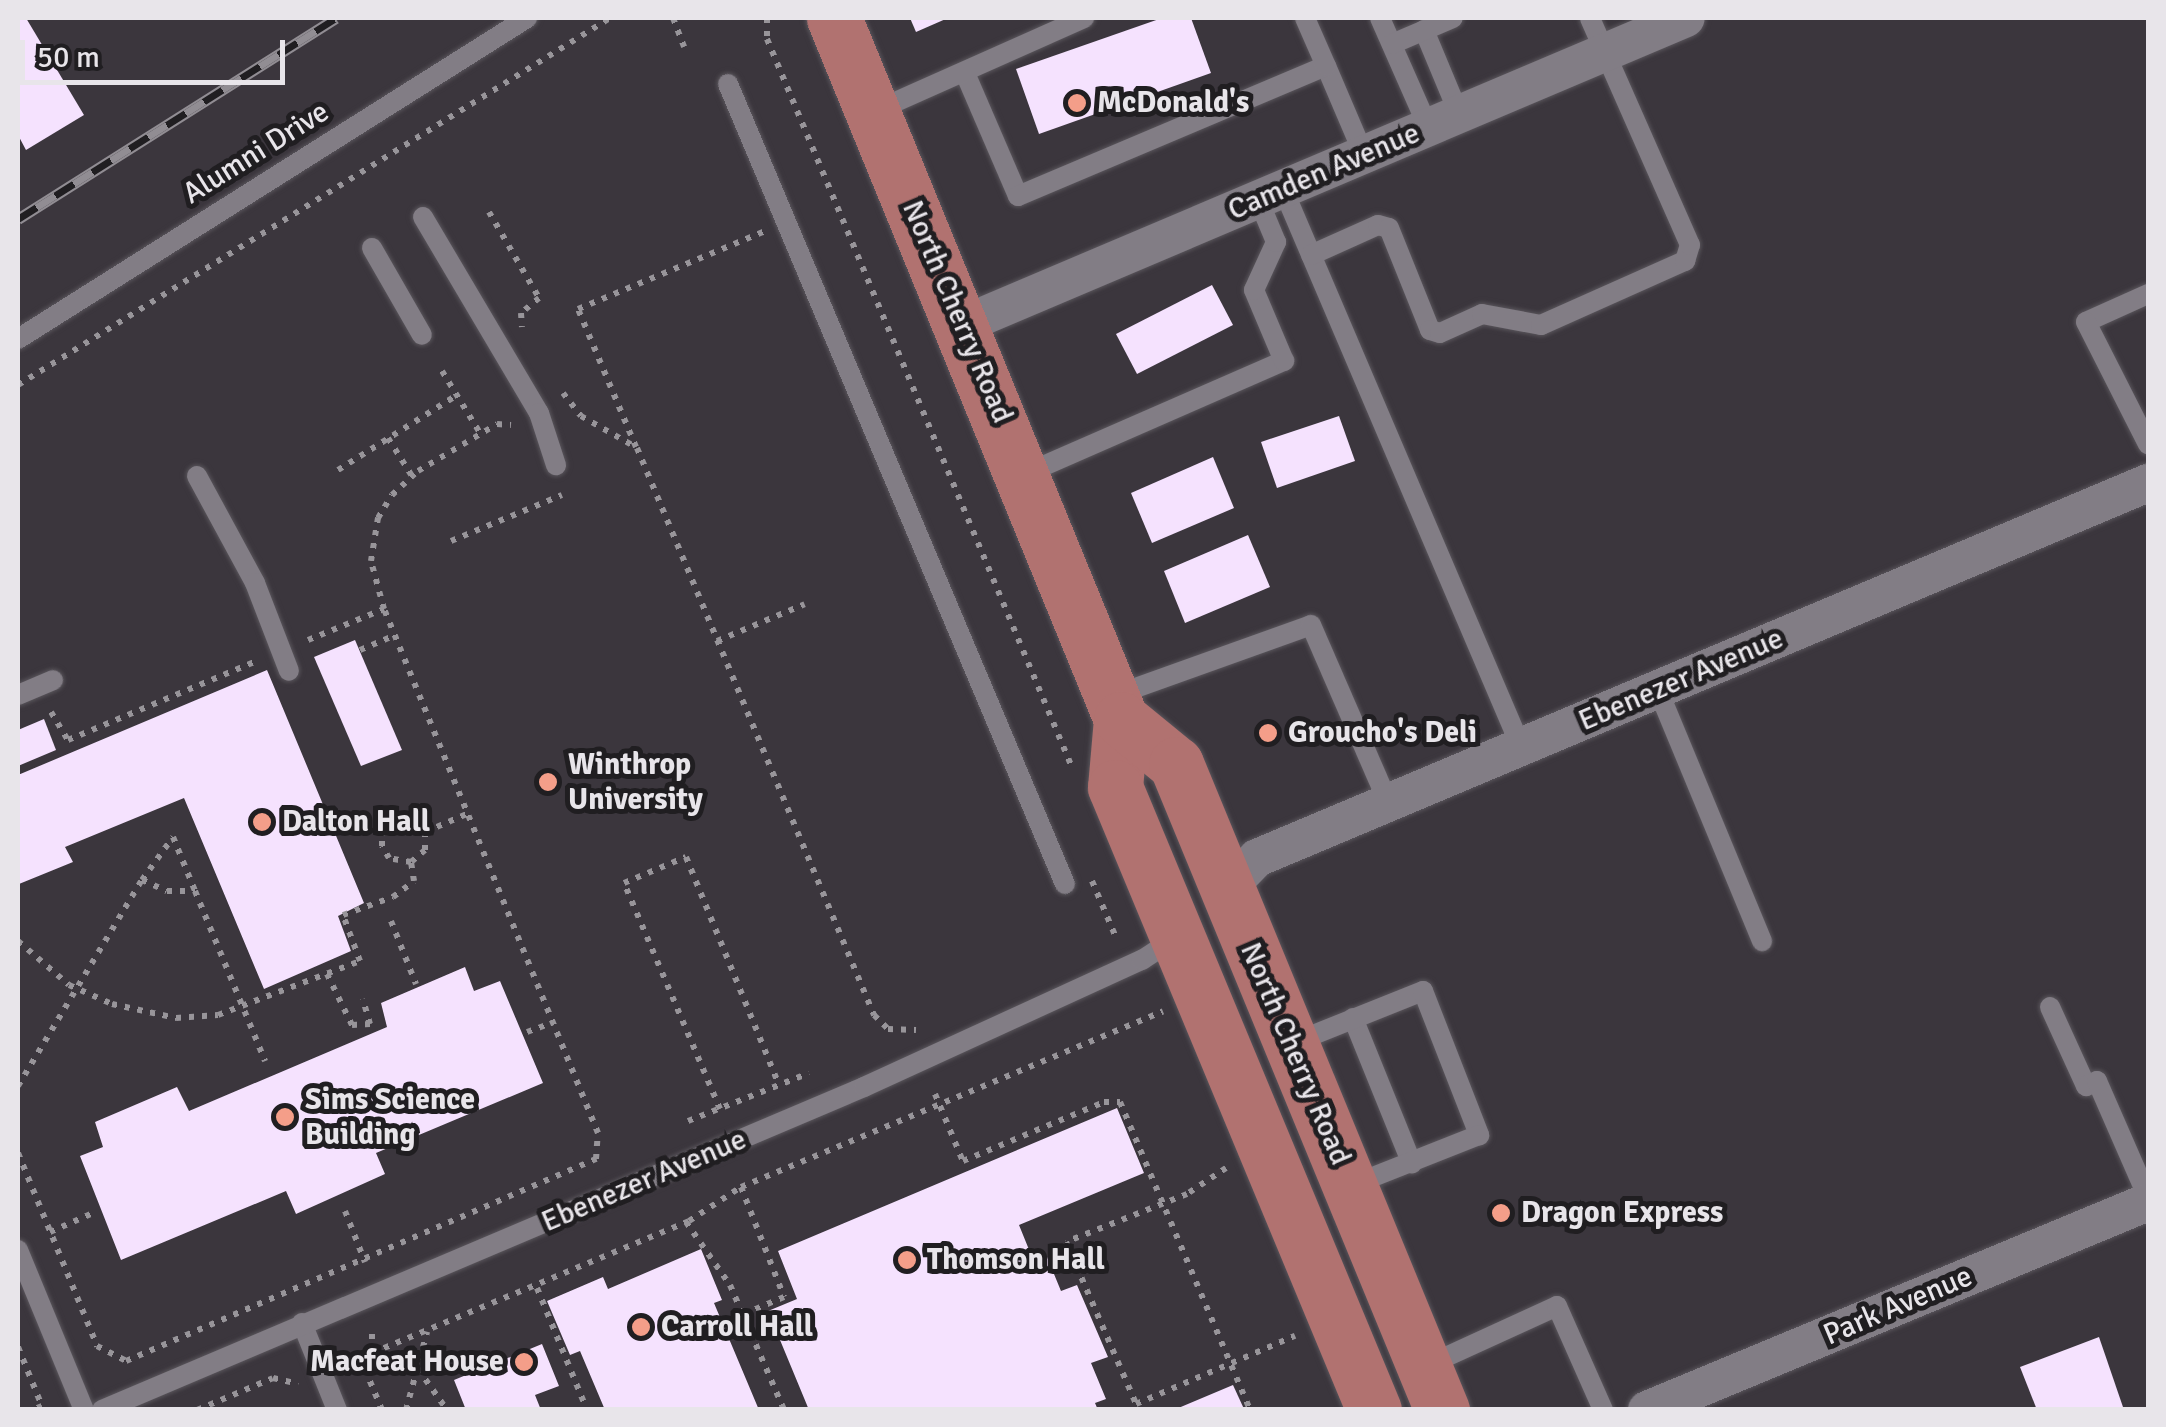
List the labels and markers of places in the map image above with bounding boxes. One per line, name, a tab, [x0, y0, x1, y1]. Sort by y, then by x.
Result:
place label: McDonald's	[1097, 85, 1249, 121]
marker: McDonald's	[1066, 92, 1088, 114]
place label: Groucho's Deli	[1288, 715, 1477, 751]
marker: Groucho's Deli	[1257, 722, 1279, 744]
place label: Winthrop University	[568, 747, 703, 818]
marker: Winthrop University	[537, 771, 559, 793]
place label: Dalton Hall	[282, 804, 430, 840]
marker: Dalton Hall	[251, 811, 273, 833]
place label: Sims Science Building	[305, 1082, 475, 1152]
marker: Sims Science Building	[274, 1106, 296, 1128]
place label: Dragon Express	[1521, 1195, 1723, 1231]
marker: Dragon Express	[1490, 1202, 1512, 1224]
place label: Thomson Hall	[927, 1242, 1105, 1278]
marker: Thomson Hall	[896, 1249, 918, 1271]
place label: Carroll Hall	[661, 1309, 813, 1345]
marker: Carroll Hall	[630, 1316, 652, 1338]
place label: Macfeat House	[310, 1344, 504, 1380]
marker: Macfeat House	[513, 1351, 535, 1373]

